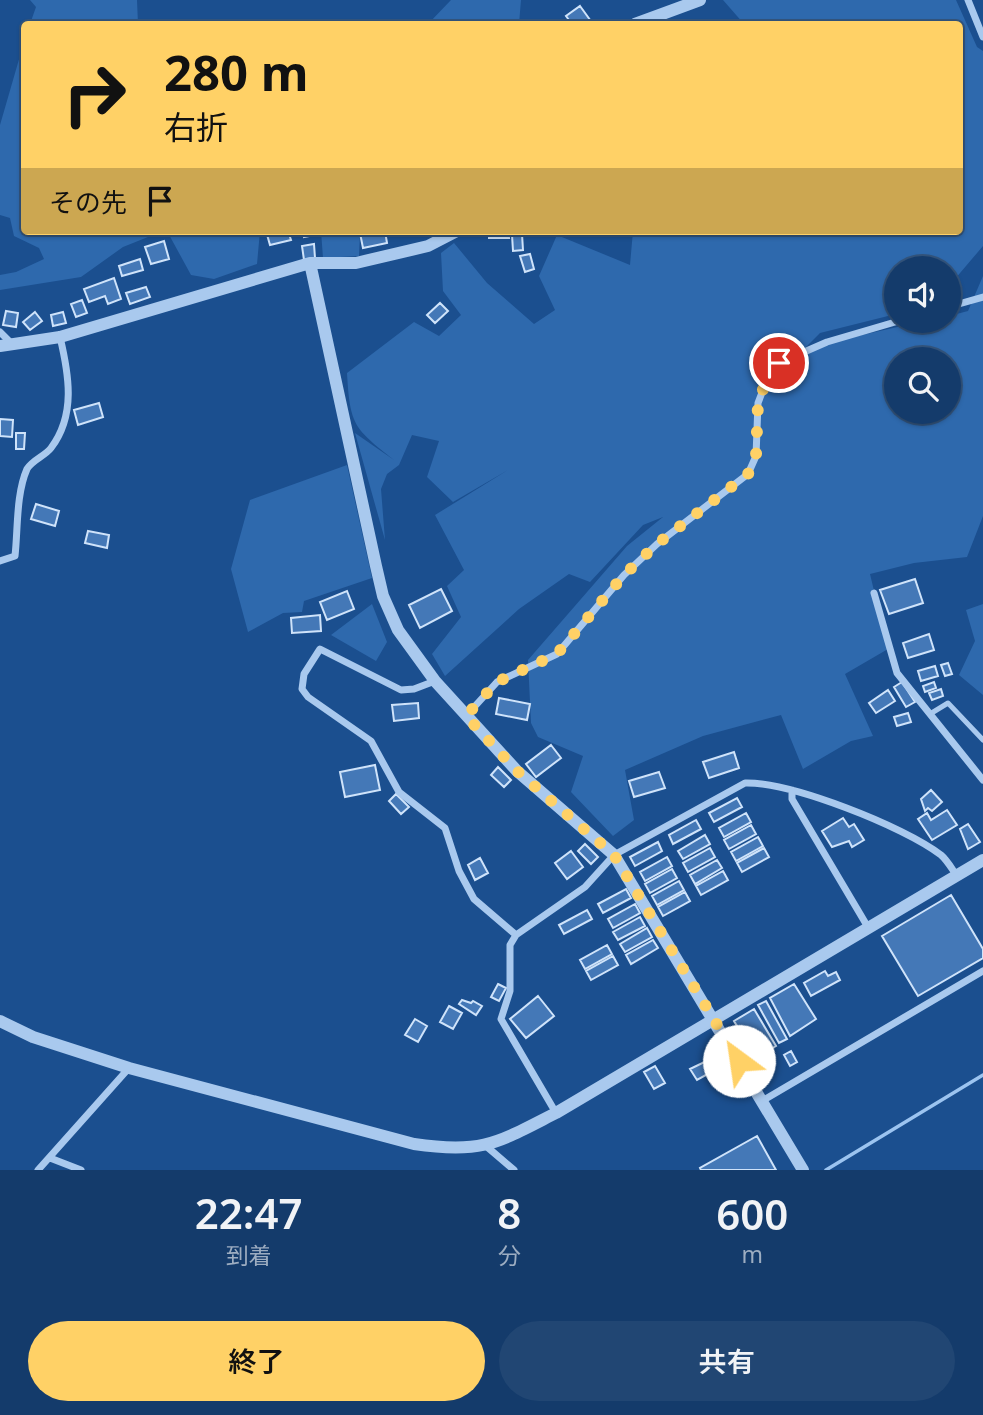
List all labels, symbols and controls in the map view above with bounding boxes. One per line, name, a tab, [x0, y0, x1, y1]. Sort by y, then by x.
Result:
text: 280 m	[164, 39, 309, 105]
icon: right	[49, 49, 140, 140]
text: 右折	[164, 105, 228, 148]
icon: arrive	[141, 182, 179, 220]
text: その先	[49, 184, 127, 220]
map controls	[884, 256, 961, 424]
button: sound	[884, 256, 961, 333]
pin	[749, 333, 809, 393]
icon: arrive	[760, 344, 798, 382]
button: search	[884, 347, 961, 424]
position arrow	[702, 1024, 776, 1098]
text: 22:47	[195, 1184, 303, 1241]
text: 8	[497, 1184, 521, 1241]
text: 600	[716, 1185, 788, 1242]
text: m	[741, 1238, 763, 1270]
text: 到着	[226, 1239, 272, 1271]
text: 分	[498, 1239, 521, 1271]
button: 終了	[28, 1321, 485, 1401]
button: 共有	[499, 1321, 955, 1401]

